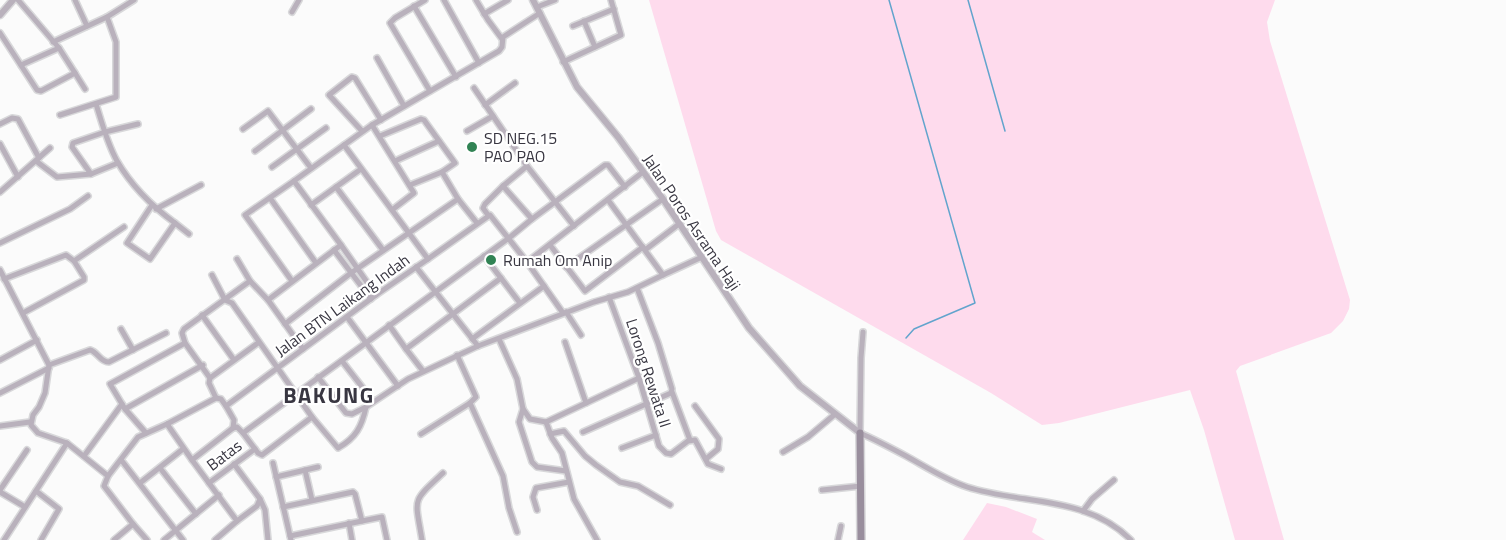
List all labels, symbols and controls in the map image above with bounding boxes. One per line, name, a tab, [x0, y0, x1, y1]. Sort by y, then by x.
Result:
place label: SD NEG.15 PAO PAO	[484, 126, 557, 168]
marker: SD NEG.15 PAO PAO	[465, 140, 479, 154]
street label: Jalan Poros Asrama Haji	[637, 149, 747, 295]
street label: Jalan BTN Laikang Indah	[270, 248, 414, 362]
place label: Rumah Om Anip	[503, 248, 612, 272]
marker: Rumah Om Anip	[484, 253, 498, 267]
street label: Lorong Rewata II	[620, 316, 678, 430]
district label: BAKUNG	[283, 378, 375, 412]
street label: Batas	[201, 434, 247, 476]

